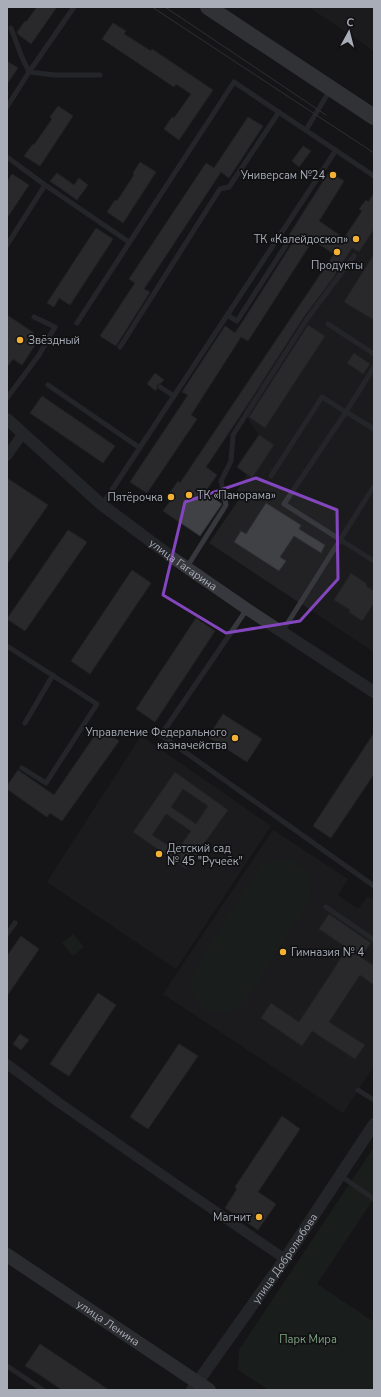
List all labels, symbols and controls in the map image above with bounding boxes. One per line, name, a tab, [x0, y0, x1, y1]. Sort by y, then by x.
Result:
north arrow	[329, 12, 369, 52]
text: С	[346, 15, 355, 31]
place label: Универсам №24	[240, 168, 325, 183]
marker: Универсам №24	[328, 170, 338, 180]
place label: ТК «Калейдоскоп»	[254, 232, 348, 247]
marker: ТК «Калейдоскоп»	[351, 234, 361, 244]
marker: Продукты	[332, 247, 342, 257]
place label: Продукты	[311, 258, 363, 273]
place label: Звёздный	[28, 333, 80, 348]
marker: Звёздный	[15, 335, 25, 345]
place label: ТК «Панорама»	[197, 488, 276, 503]
place label: Пятёрочка	[107, 490, 163, 505]
marker: ТК «Панорама»	[184, 490, 194, 500]
marker: Пятёрочка	[166, 492, 176, 502]
street label: улица Гагарина	[146, 535, 220, 594]
place label: Управление Федерального казначейства	[85, 725, 227, 753]
marker: Управление Федерального казначейства	[230, 733, 240, 743]
place label: Детский сад № 45 "Ручеёк"	[167, 841, 243, 869]
marker: Детский сад № 45 "Ручеёк"	[154, 849, 164, 859]
place label: Гимназия № 4	[291, 945, 364, 960]
marker: Гимназия № 4	[278, 947, 288, 957]
place label: Магнит	[213, 1210, 251, 1225]
street label: улица Добролюбова	[248, 1210, 321, 1306]
marker: Магнит	[254, 1212, 264, 1222]
street label: улица Ленина	[74, 1296, 143, 1349]
park label: Парк Мира	[279, 1332, 337, 1347]

